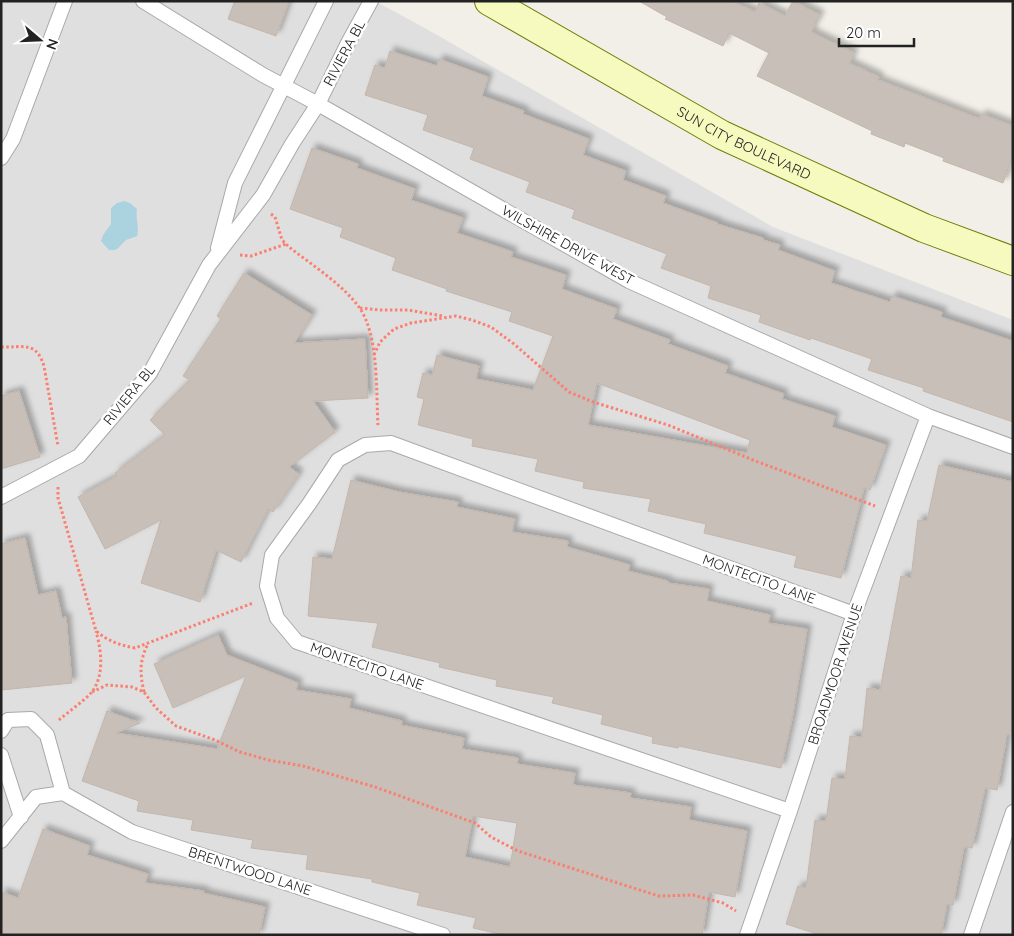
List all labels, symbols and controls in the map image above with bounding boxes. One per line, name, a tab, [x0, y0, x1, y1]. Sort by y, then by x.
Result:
north arrow	[15, 15, 65, 65]
scale bar	[839, 15, 914, 47]
street label: RIVIERA BL	[319, 16, 369, 89]
text: 20 m	[846, 23, 881, 42]
text: N	[42, 36, 62, 52]
street label: SUN CITY BOULEVARD	[674, 102, 814, 184]
street label: WILSHIRE DRIVE WEST	[499, 201, 637, 289]
street label: RIVIERA BL	[99, 361, 159, 429]
street label: MONTECITO LANE	[700, 550, 818, 608]
street label: BROADMOOR AVENUE	[804, 601, 866, 747]
street label: MONTECITO LANE	[308, 638, 426, 694]
street label: BRENTWOOD LANE	[186, 843, 314, 899]

